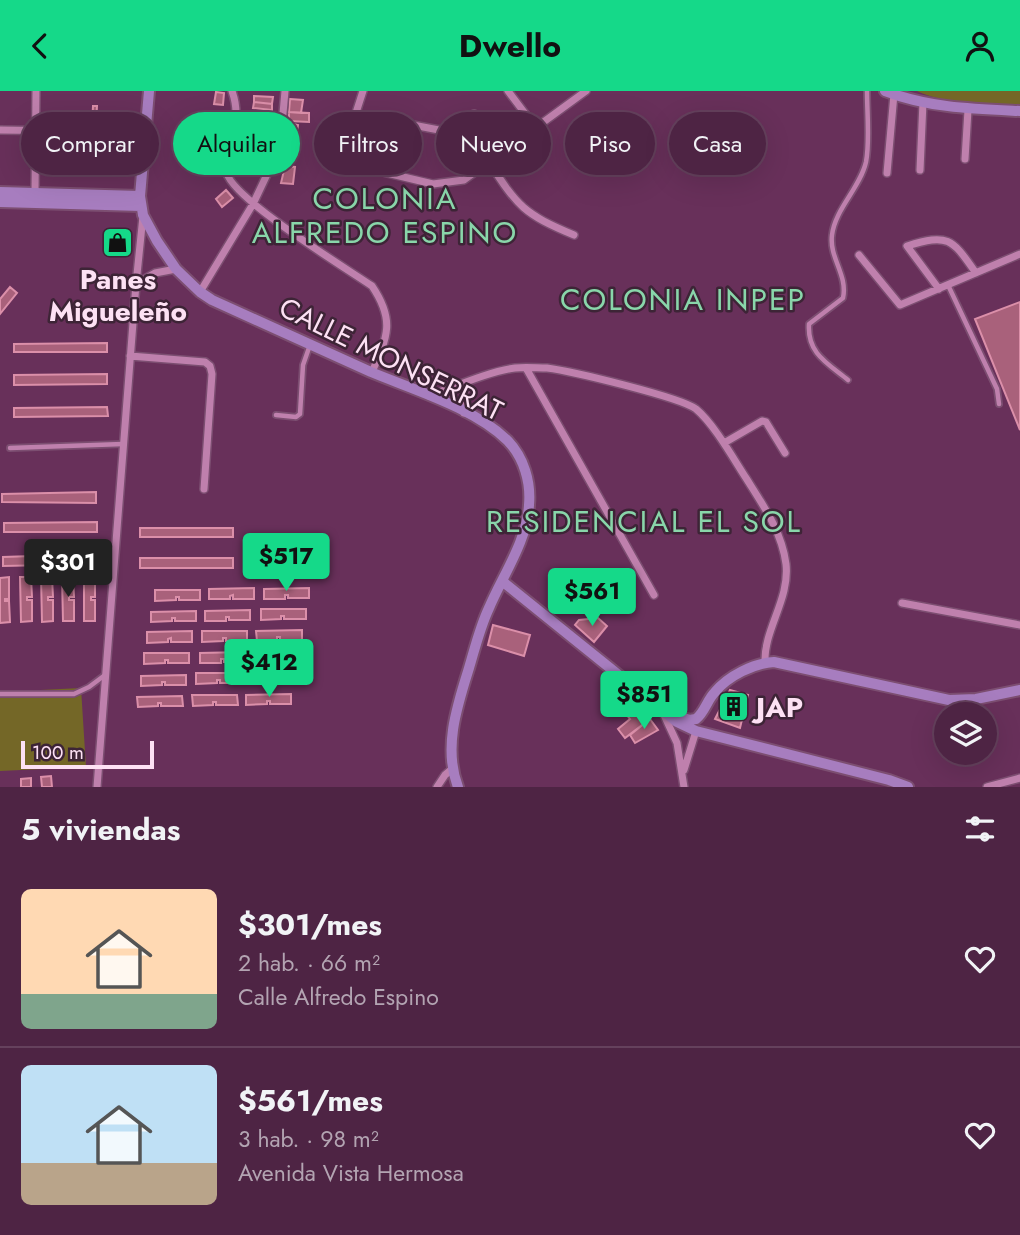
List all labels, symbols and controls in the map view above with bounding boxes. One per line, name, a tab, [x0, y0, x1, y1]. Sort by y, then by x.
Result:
text: Dwello	[459, 23, 561, 69]
icon: back	[21, 27, 59, 65]
icon: person	[961, 27, 999, 65]
chip: Comprar	[21, 112, 159, 175]
chip: Alquilar	[173, 112, 300, 175]
chip: Filtros	[314, 112, 422, 175]
chip: Nuevo	[436, 112, 551, 175]
chip: Piso	[565, 112, 655, 175]
chip: Casa	[669, 112, 766, 175]
district label: COLONIA ALFREDO ESPINO	[252, 177, 518, 254]
shop icon: Panes Migueleño	[101, 225, 135, 259]
place label: Panes Migueleño	[49, 259, 187, 332]
district label: COLONIA INPEP	[560, 278, 806, 321]
street label: CALLE MONSERRAT	[272, 287, 510, 431]
district label: RESIDENCIAL EL SOL	[486, 500, 802, 543]
pin: $517	[245, 533, 327, 593]
pin: $301	[27, 539, 109, 599]
text: $517	[259, 539, 313, 573]
text: $301	[40, 545, 96, 579]
pin: $561	[551, 568, 633, 628]
text: $561	[564, 574, 620, 608]
pin: $412	[228, 639, 310, 699]
text: $412	[240, 645, 298, 679]
pin: $851	[603, 671, 685, 731]
text: $851	[616, 677, 672, 711]
place label: JAP	[751, 687, 803, 728]
building icon: JAP	[716, 690, 750, 724]
map controls	[934, 702, 997, 765]
button: layers	[934, 702, 997, 765]
scale bar	[21, 738, 154, 770]
text: 100 m	[32, 739, 84, 766]
text: 5 viviendas	[21, 808, 180, 851]
icon: filters	[961, 810, 999, 848]
text: $301/mes	[238, 903, 382, 946]
icon: home	[77, 917, 161, 1001]
icon: heart	[961, 940, 999, 978]
text: 2 hab. · 66 m²	[238, 946, 380, 980]
text: Calle Alfredo Espino	[238, 980, 439, 1014]
text: $561/mes	[238, 1079, 383, 1122]
icon: home	[77, 1093, 161, 1177]
icon: heart	[961, 1116, 999, 1154]
text: 3 hab. · 98 m²	[238, 1122, 379, 1156]
text: Avenida Vista Hermosa	[238, 1156, 464, 1190]

